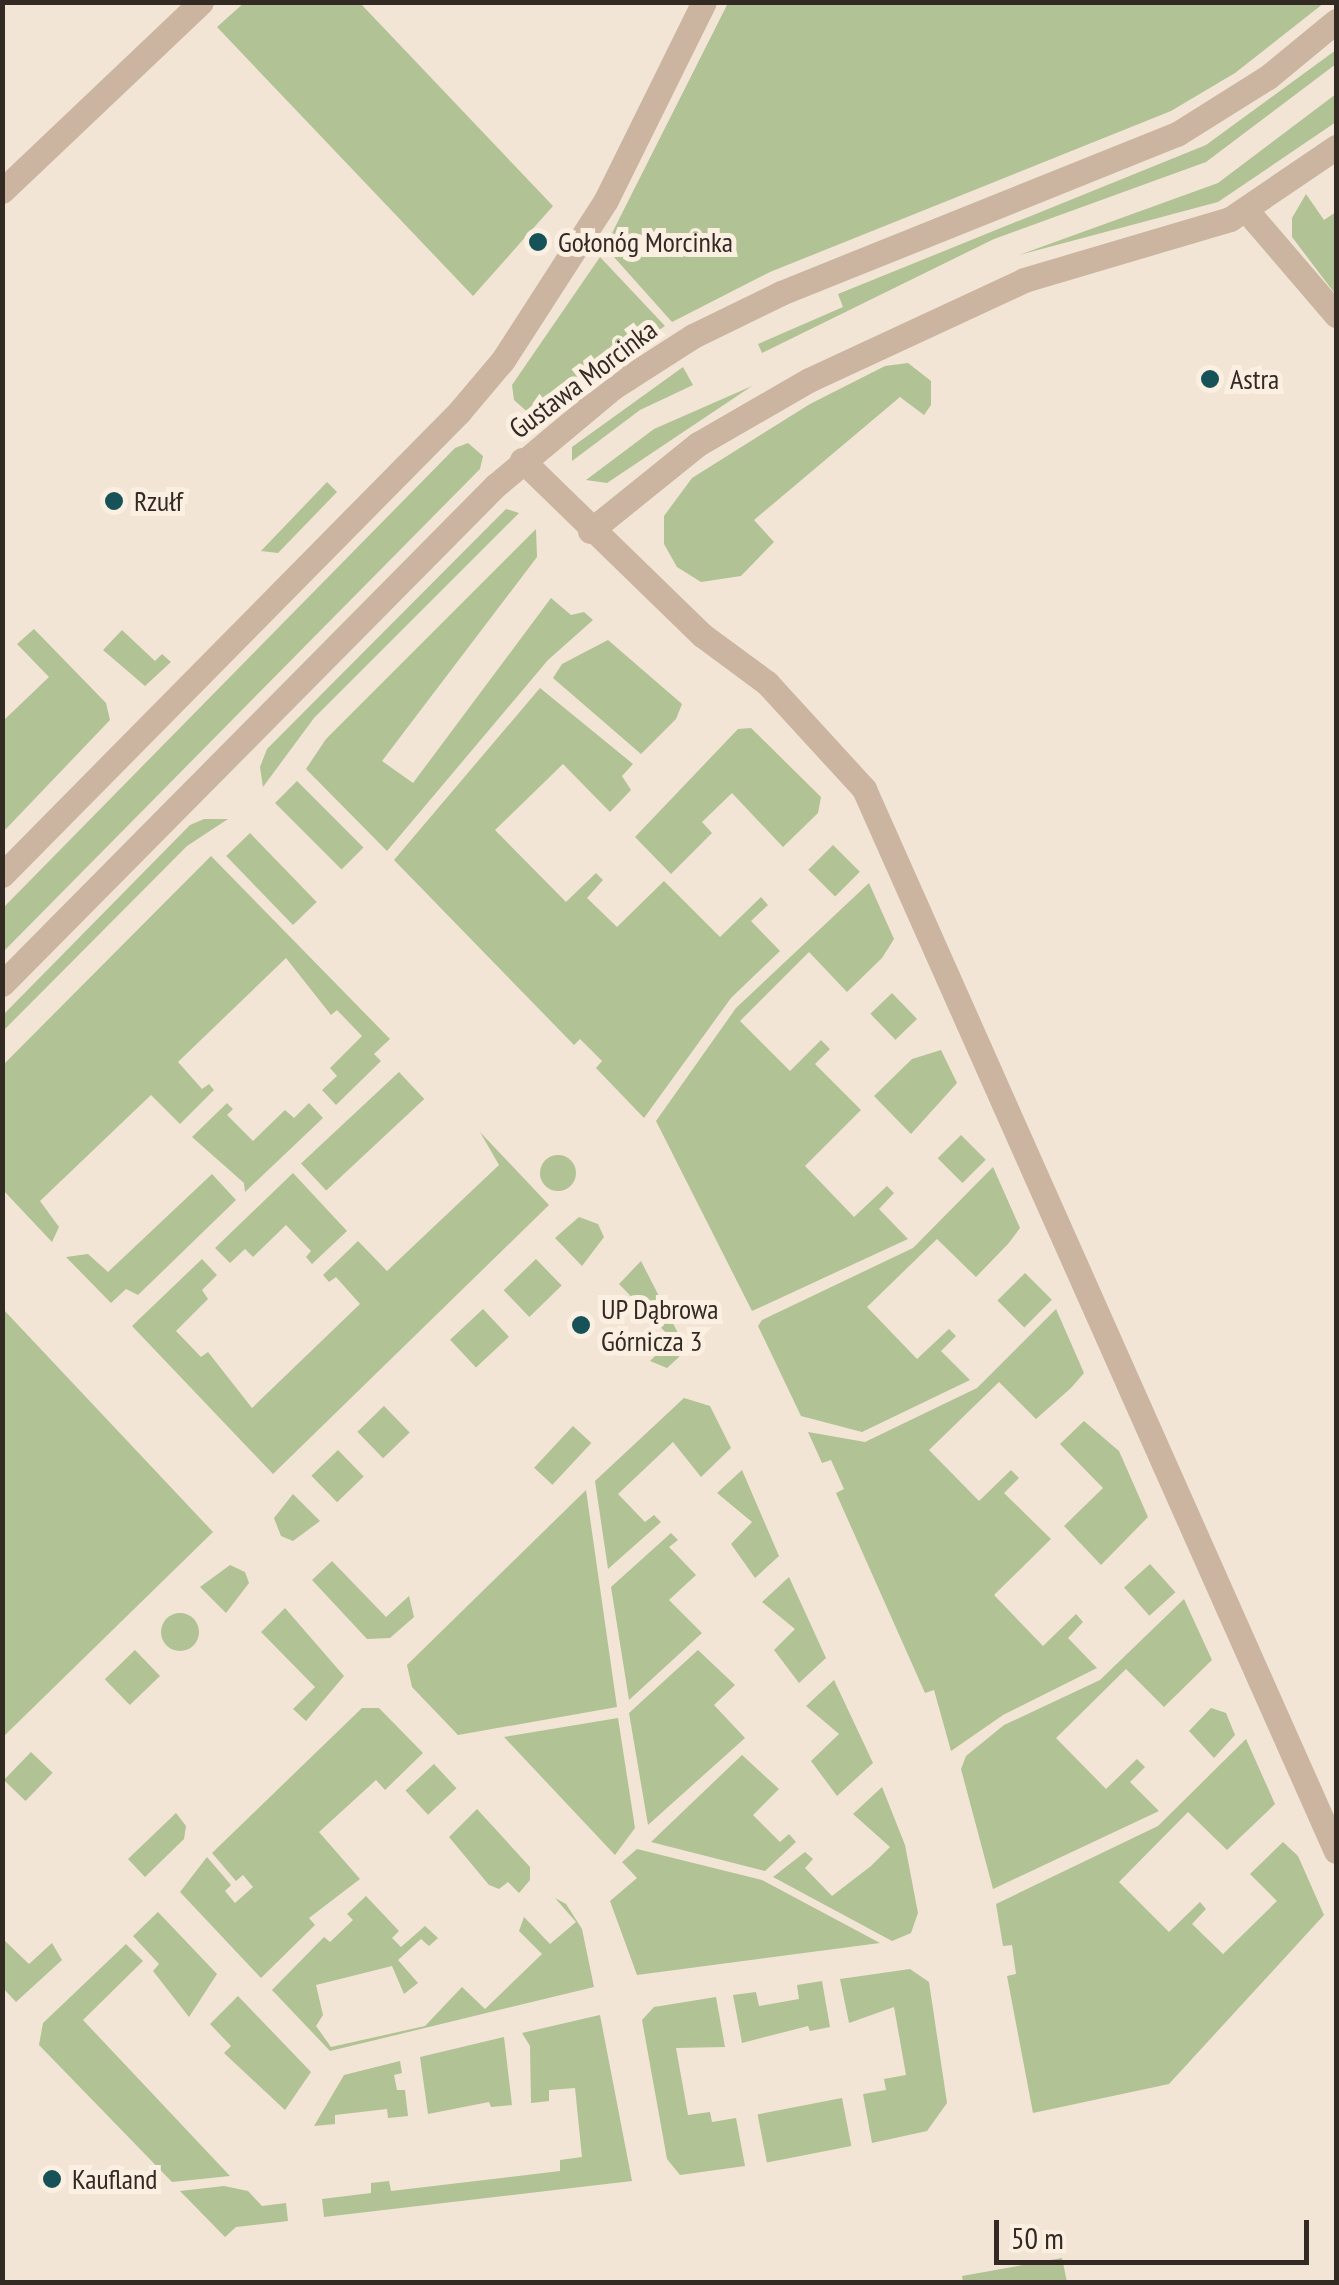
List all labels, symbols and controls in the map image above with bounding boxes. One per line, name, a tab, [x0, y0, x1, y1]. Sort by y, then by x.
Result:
place label: Gołonóg Morcinka	[558, 225, 733, 259]
marker: Gołonóg Morcinka	[527, 231, 549, 253]
street label: Gustawa Morcinka	[503, 313, 663, 445]
place label: Astra	[1230, 362, 1279, 396]
marker: Astra	[1199, 368, 1221, 390]
place label: Rzułf	[134, 484, 183, 518]
marker: Rzułf	[103, 490, 125, 512]
place label: UP Dąbrowa Górnicza 3	[601, 1292, 719, 1358]
marker: UP Dąbrowa Górnicza 3	[570, 1314, 592, 1336]
place label: Kaufland	[72, 2162, 157, 2196]
marker: Kaufland	[41, 2168, 63, 2190]
scale bar	[999, 2200, 1314, 2262]
text: 50 m	[1011, 2218, 1064, 2257]

